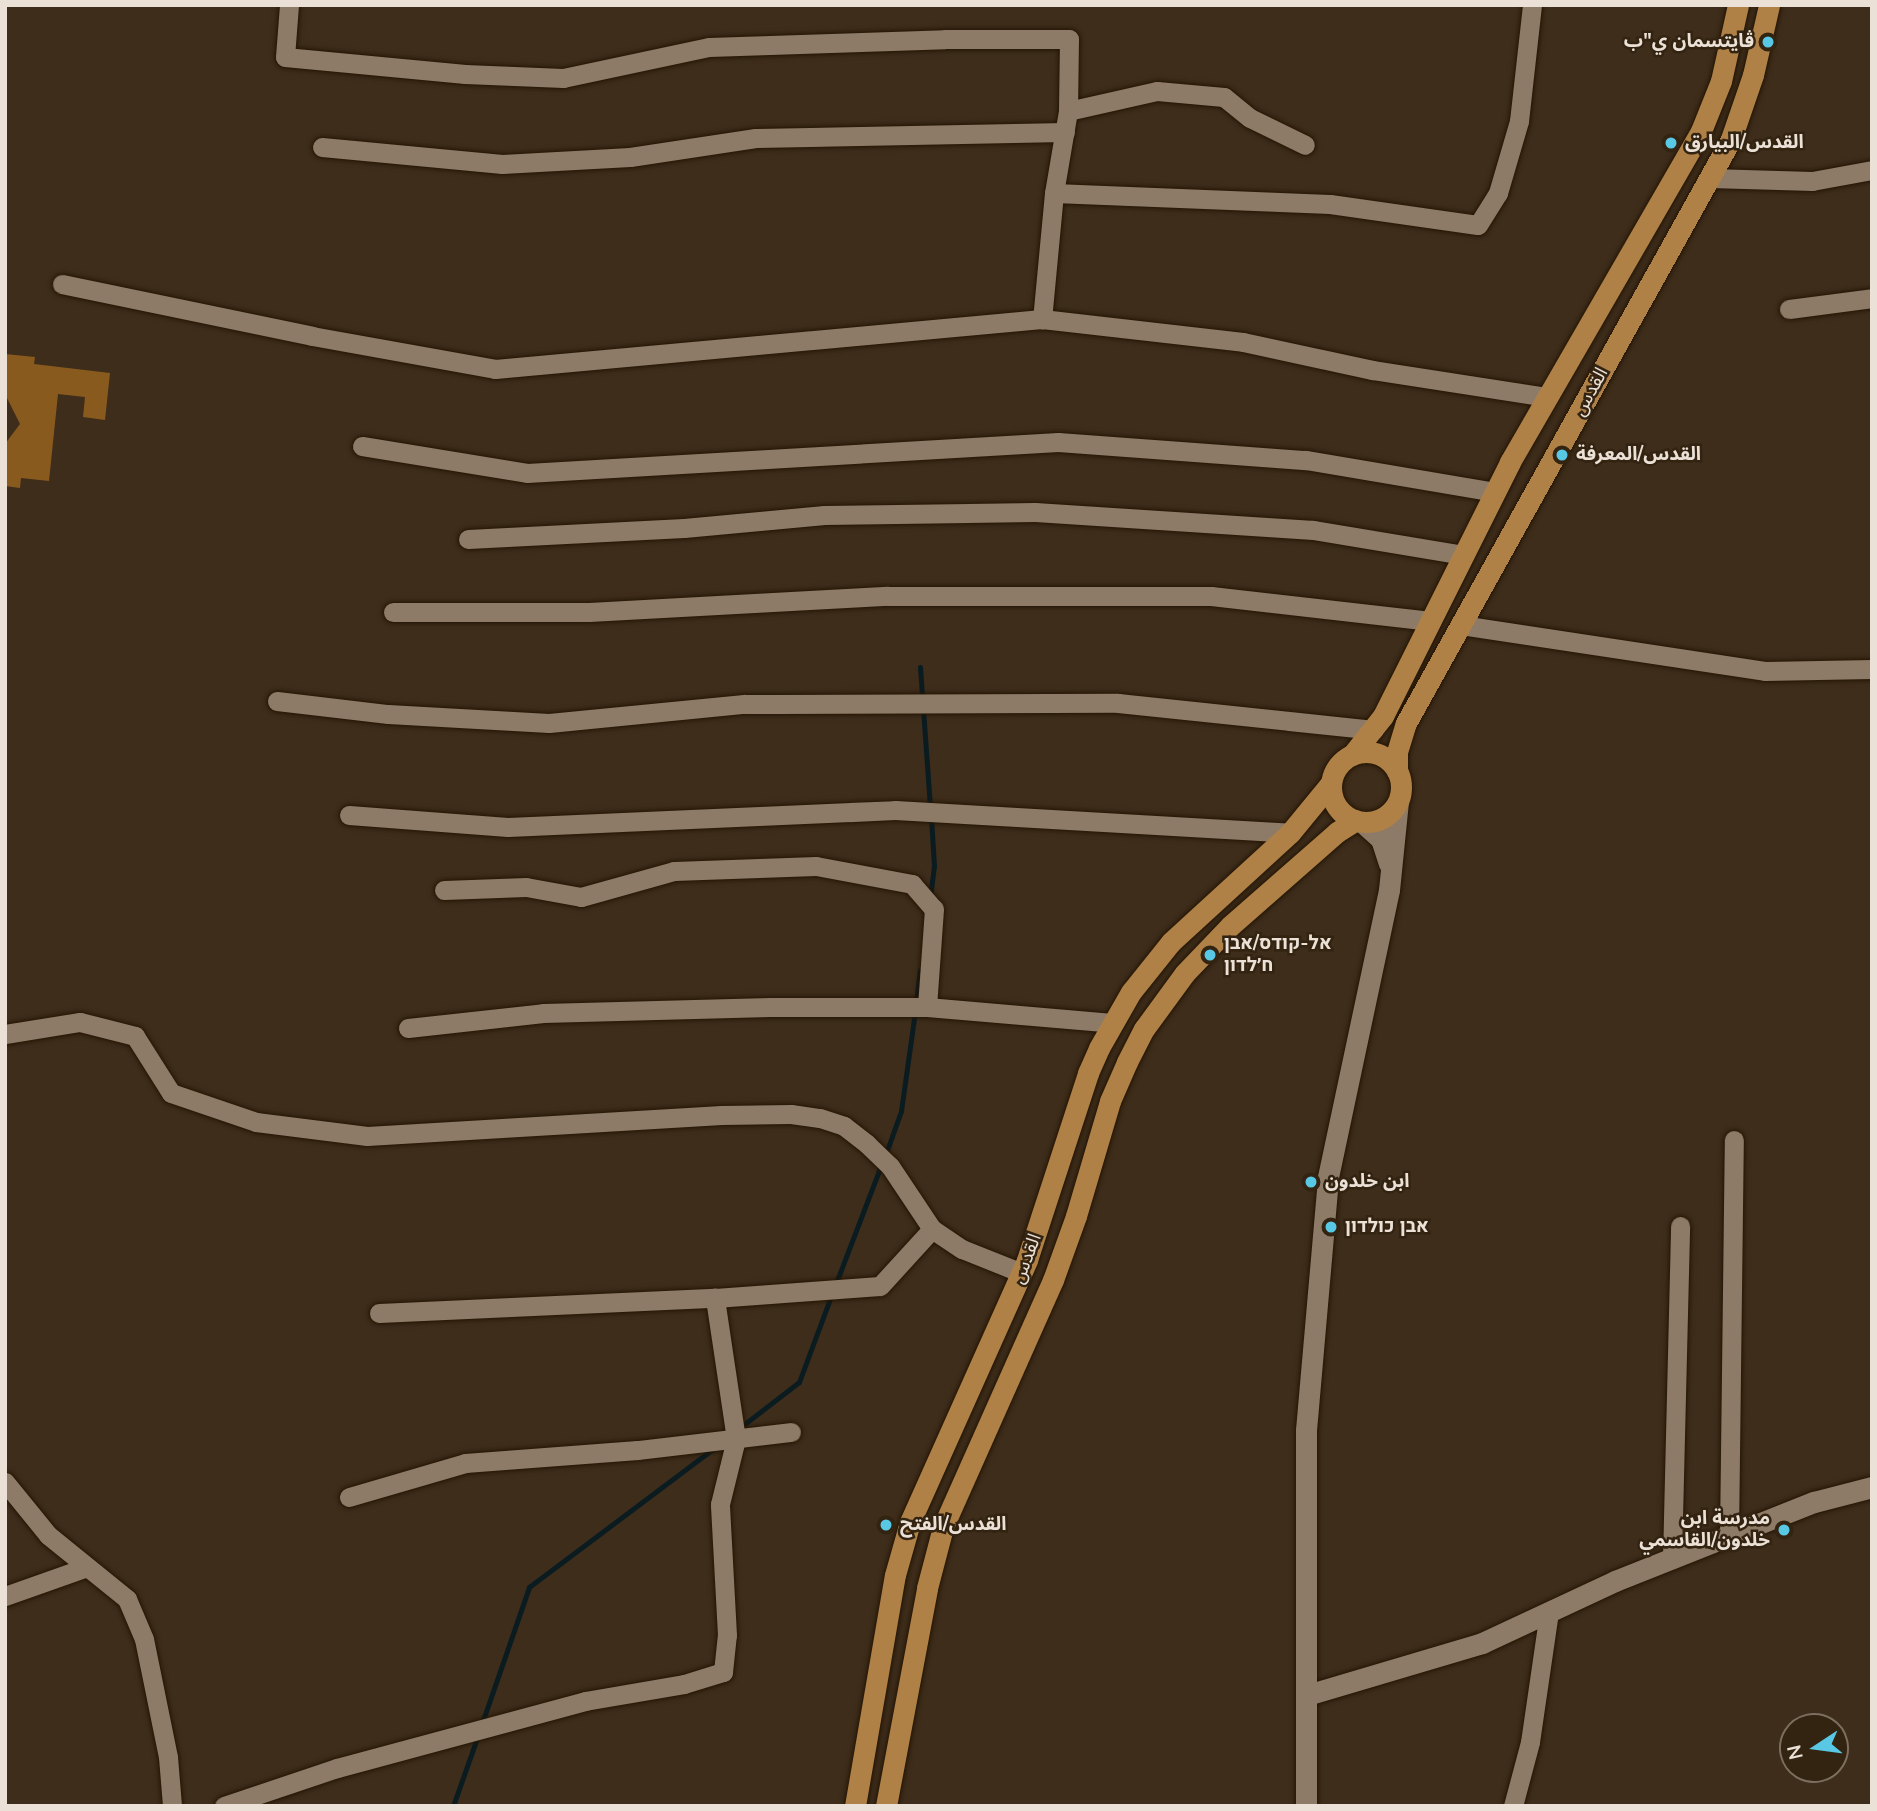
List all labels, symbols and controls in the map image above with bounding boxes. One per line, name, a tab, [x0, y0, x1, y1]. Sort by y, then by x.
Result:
place label: ڤايتسمان ي"ب	[1624, 31, 1754, 53]
marker: ڤايتسمان ي"ب	[1760, 34, 1776, 50]
place label: القدس/البيارق	[1685, 132, 1804, 154]
marker: القدس/البيارق	[1663, 135, 1679, 151]
street label: القدس	[1568, 364, 1614, 420]
place label: القدس/المعرفة	[1576, 444, 1701, 466]
marker: القدس/المعرفة	[1554, 447, 1570, 463]
place label: אל-קודס/אבן ח׳לדון	[1224, 933, 1332, 977]
marker: אל-קודס/אבן ח׳לדון	[1202, 947, 1218, 963]
place label: ابن خلدون	[1325, 1171, 1410, 1193]
marker: ابن خلدون	[1303, 1174, 1319, 1190]
place label: אבן כולדון	[1345, 1216, 1429, 1238]
marker: אבן כולדון	[1323, 1219, 1339, 1235]
street label: القدس	[1007, 1231, 1047, 1287]
place label: مدرسة ابن خلدون/القاسمي	[1639, 1508, 1770, 1552]
place label: القدس/الفتح	[900, 1514, 1006, 1536]
marker: القدس/الفتح	[878, 1517, 894, 1533]
marker: مدرسة ابن خلدون/القاسمي	[1776, 1522, 1792, 1538]
north arrow	[1779, 1713, 1849, 1783]
text: N	[1781, 1742, 1810, 1762]

